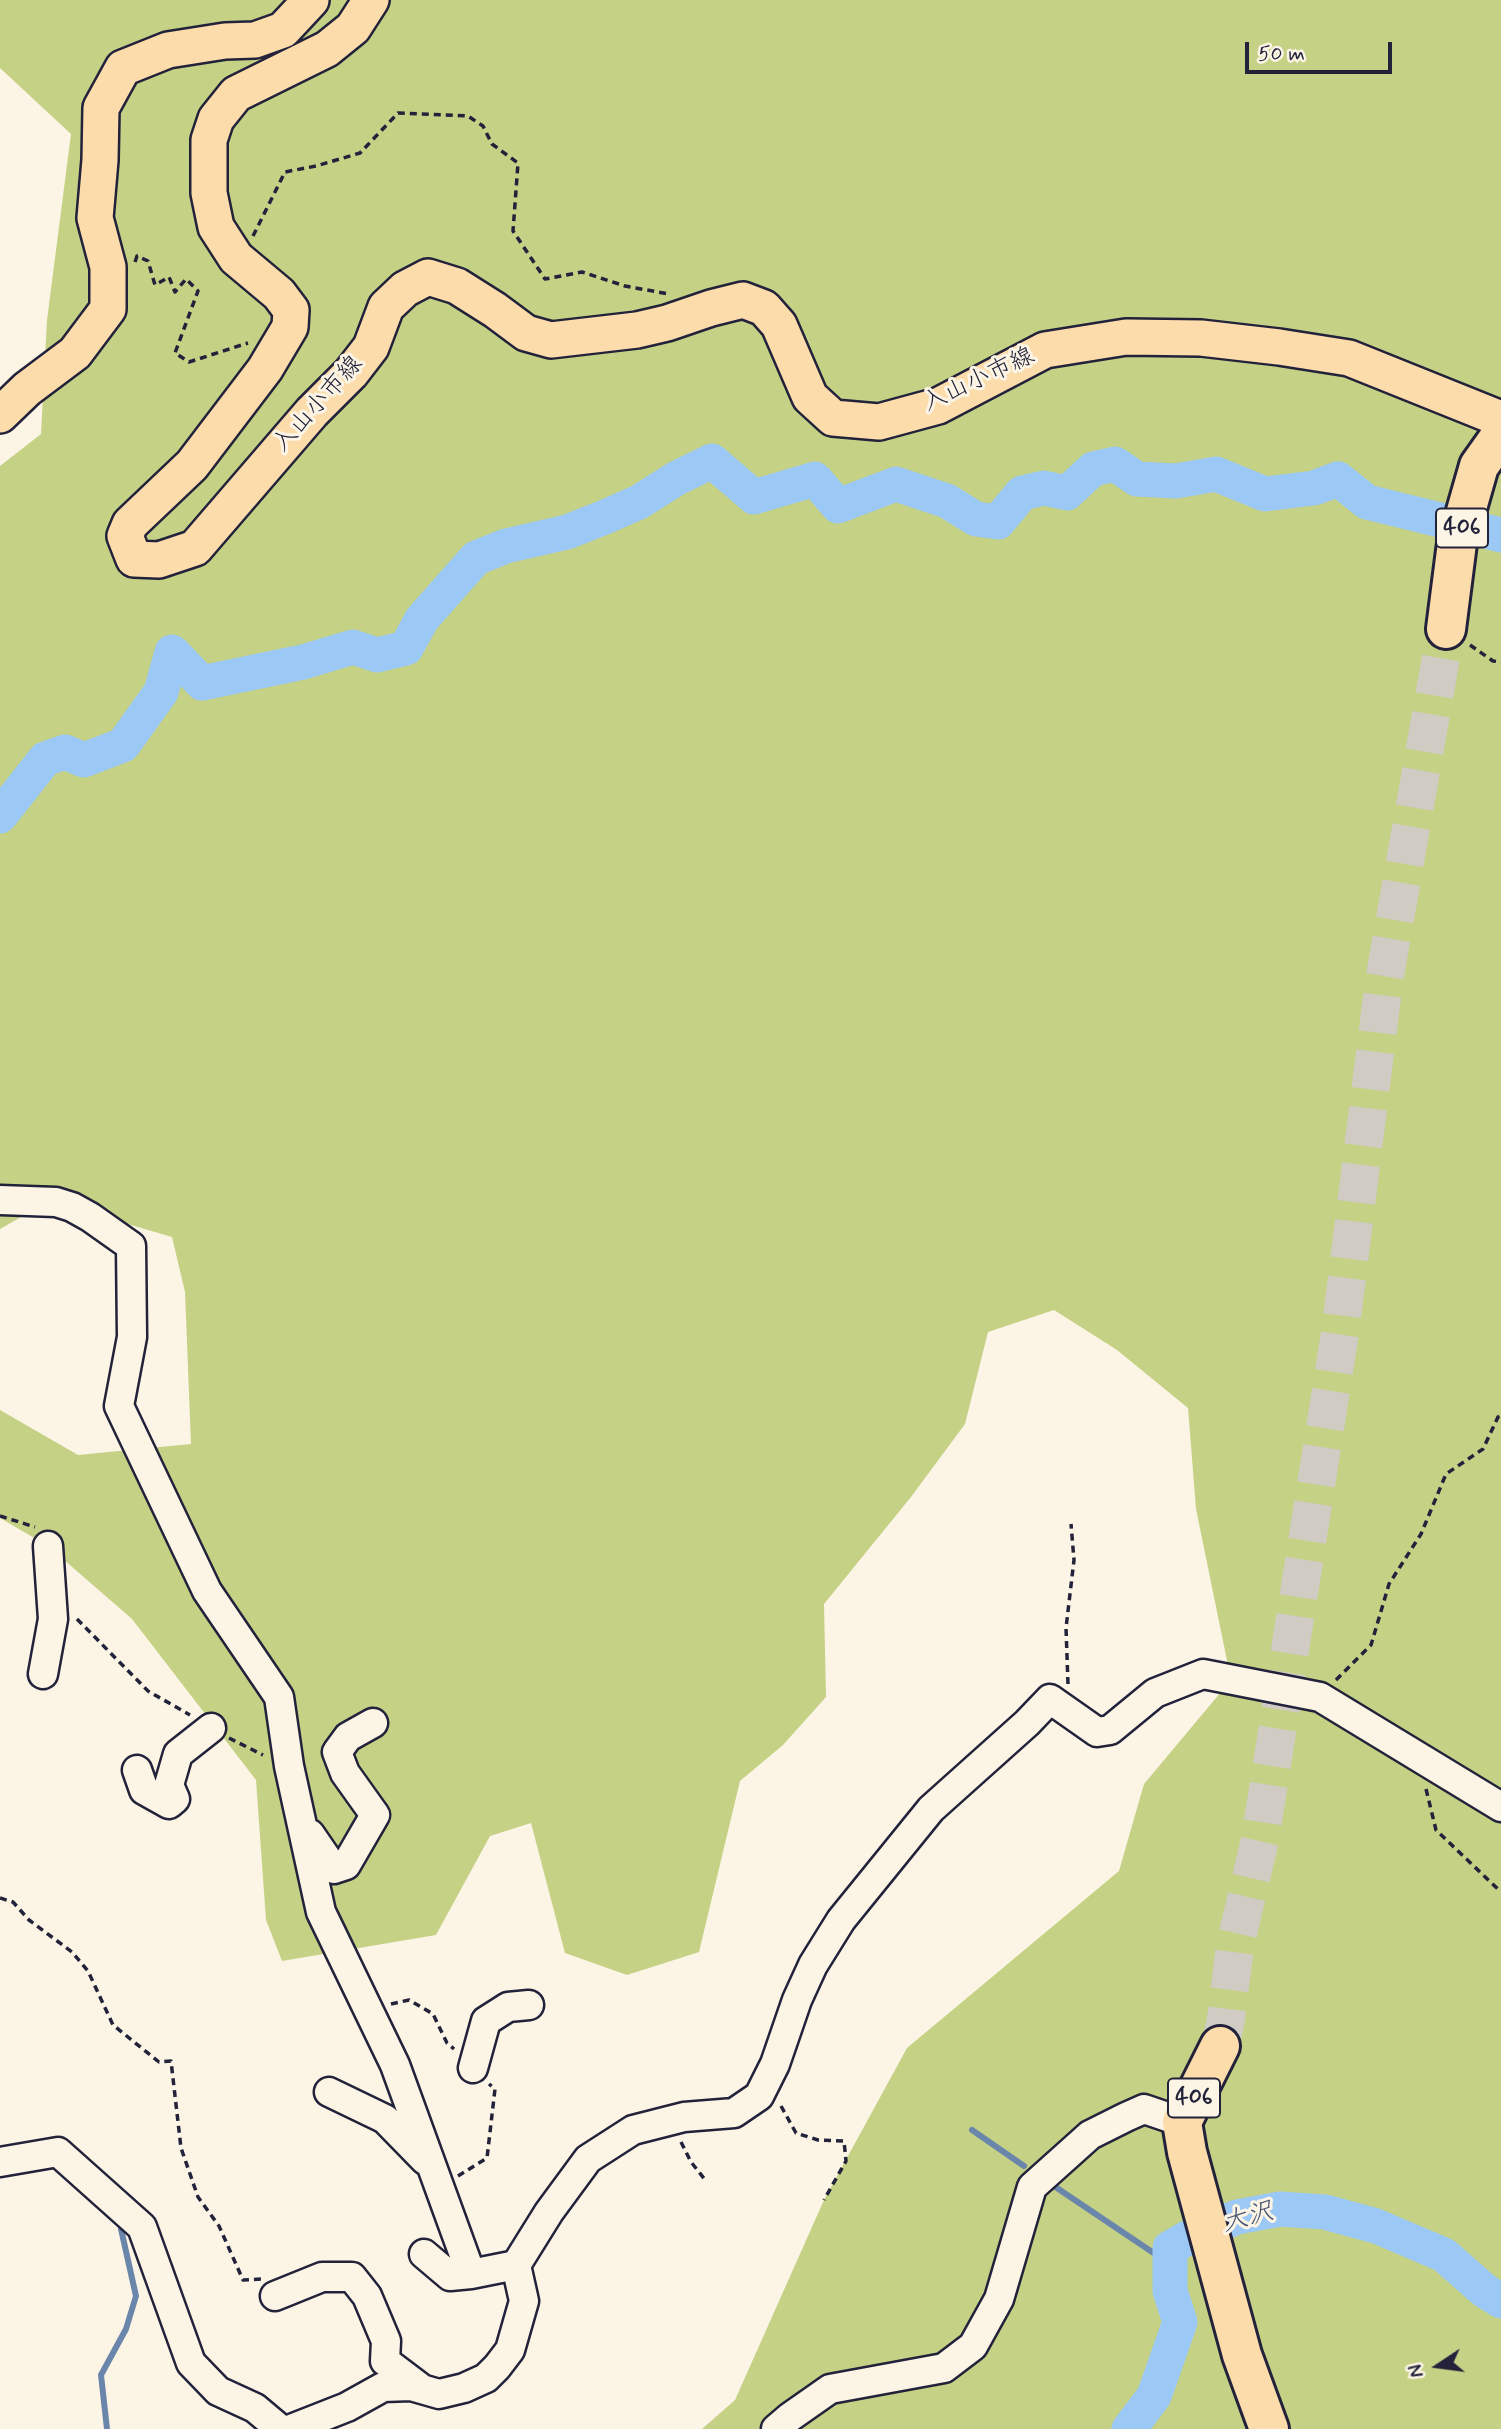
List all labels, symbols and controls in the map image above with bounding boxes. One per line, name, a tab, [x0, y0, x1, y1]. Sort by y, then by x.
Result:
scale bar	[1249, 28, 1396, 72]
text: 50 m	[1258, 40, 1305, 68]
street label: 入山小市線	[919, 343, 1039, 419]
street label: 入山小市線	[268, 351, 370, 459]
road number: 406	[1436, 508, 1488, 548]
road number: 406	[1168, 2078, 1220, 2118]
water label: 大沢	[1219, 2197, 1277, 2241]
north arrow	[1403, 2331, 1473, 2401]
text: N	[1403, 2362, 1431, 2380]

